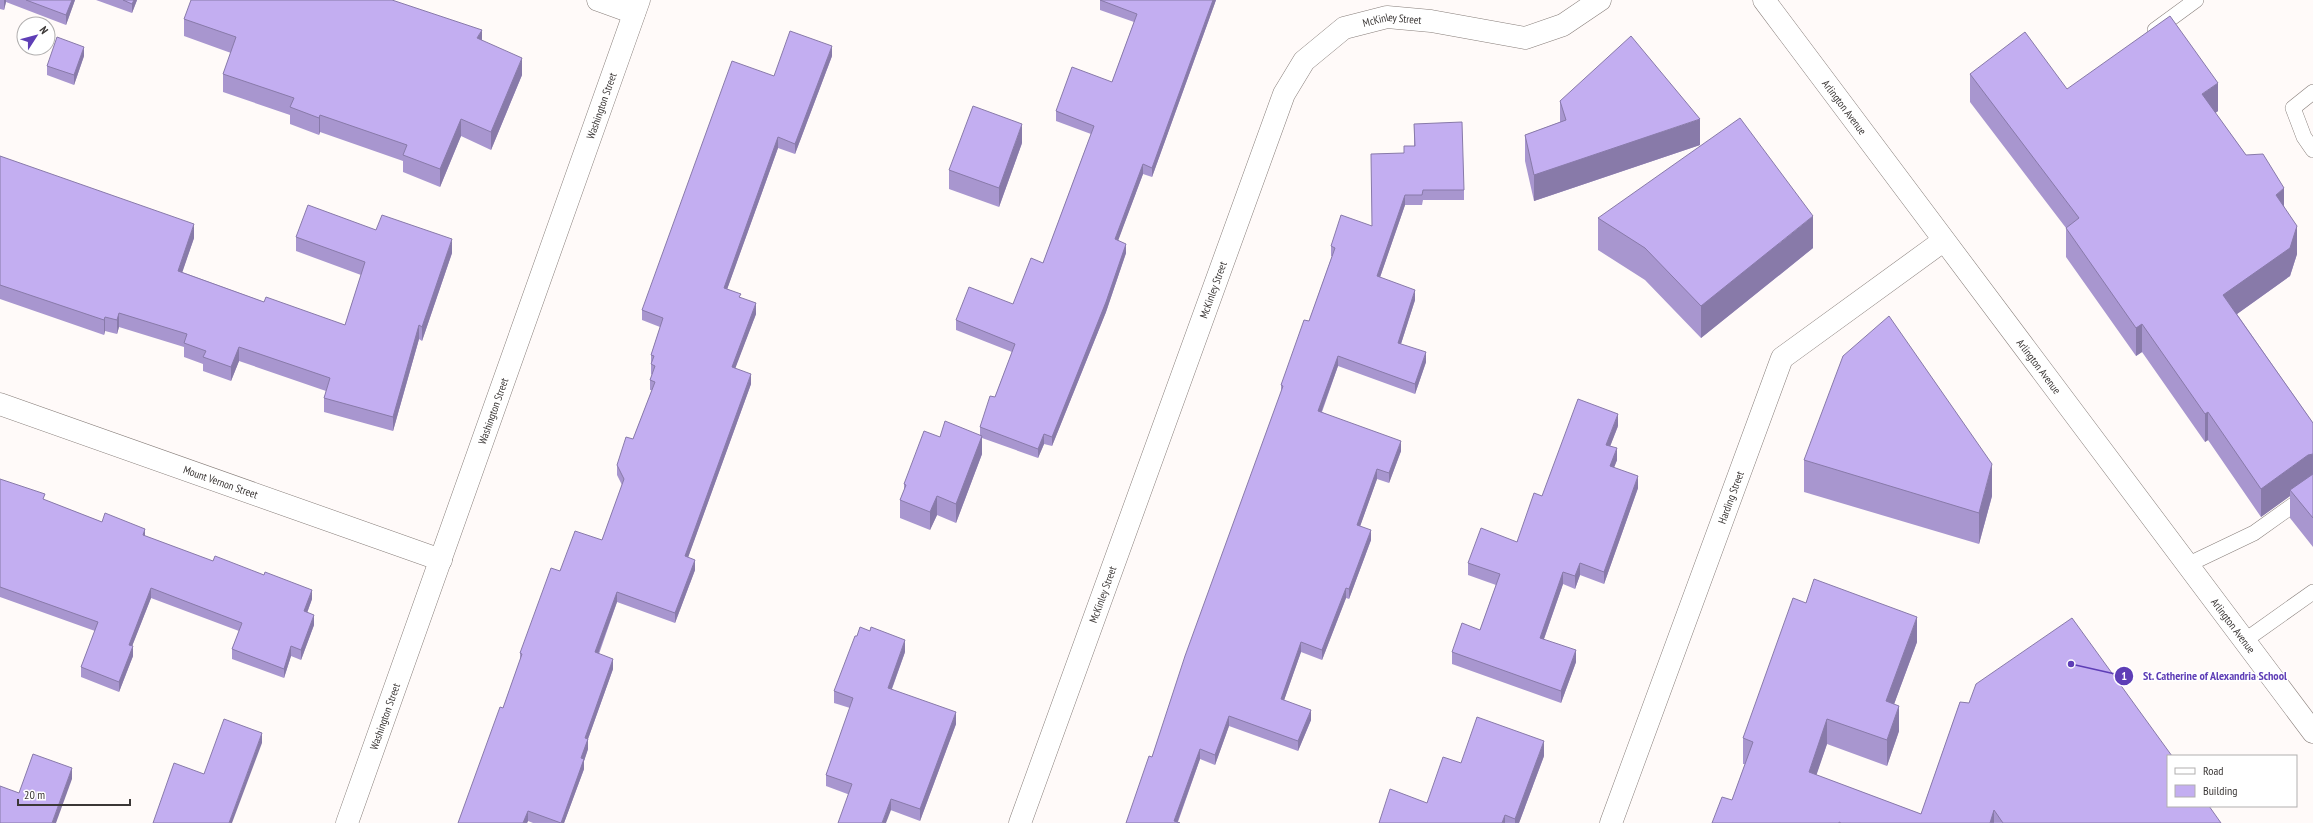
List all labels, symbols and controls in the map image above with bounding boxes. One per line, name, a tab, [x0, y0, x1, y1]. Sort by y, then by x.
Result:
street label: McKinley Street	[1361, 10, 1422, 30]
north arrow	[16, 16, 56, 56]
text: N	[37, 24, 52, 37]
street label: Washington Street	[583, 71, 620, 141]
street label: Arlington Avenue	[1819, 77, 1870, 138]
street label: McKinley Street	[1196, 260, 1230, 320]
street label: Arlington Avenue	[2014, 336, 2064, 397]
street label: Washington Street	[475, 376, 511, 446]
street label: Mount Vernon Street	[181, 462, 260, 502]
street label: Harding Street	[1715, 469, 1747, 526]
street label: McKinley Street	[1086, 564, 1119, 625]
street label: Arlington Avenue	[2208, 595, 2259, 656]
callout: St. Catherine of Alexandria School	[2114, 664, 2296, 688]
text: 1	[2121, 668, 2127, 683]
text: St. Catherine of Alexandria School	[2143, 668, 2287, 683]
street label: Washington Street	[367, 681, 403, 752]
legend	[2167, 755, 2297, 807]
text: Road	[2203, 763, 2223, 778]
scale bar	[18, 781, 130, 807]
text: Building	[2203, 783, 2238, 798]
text: 20 m	[24, 787, 45, 802]

